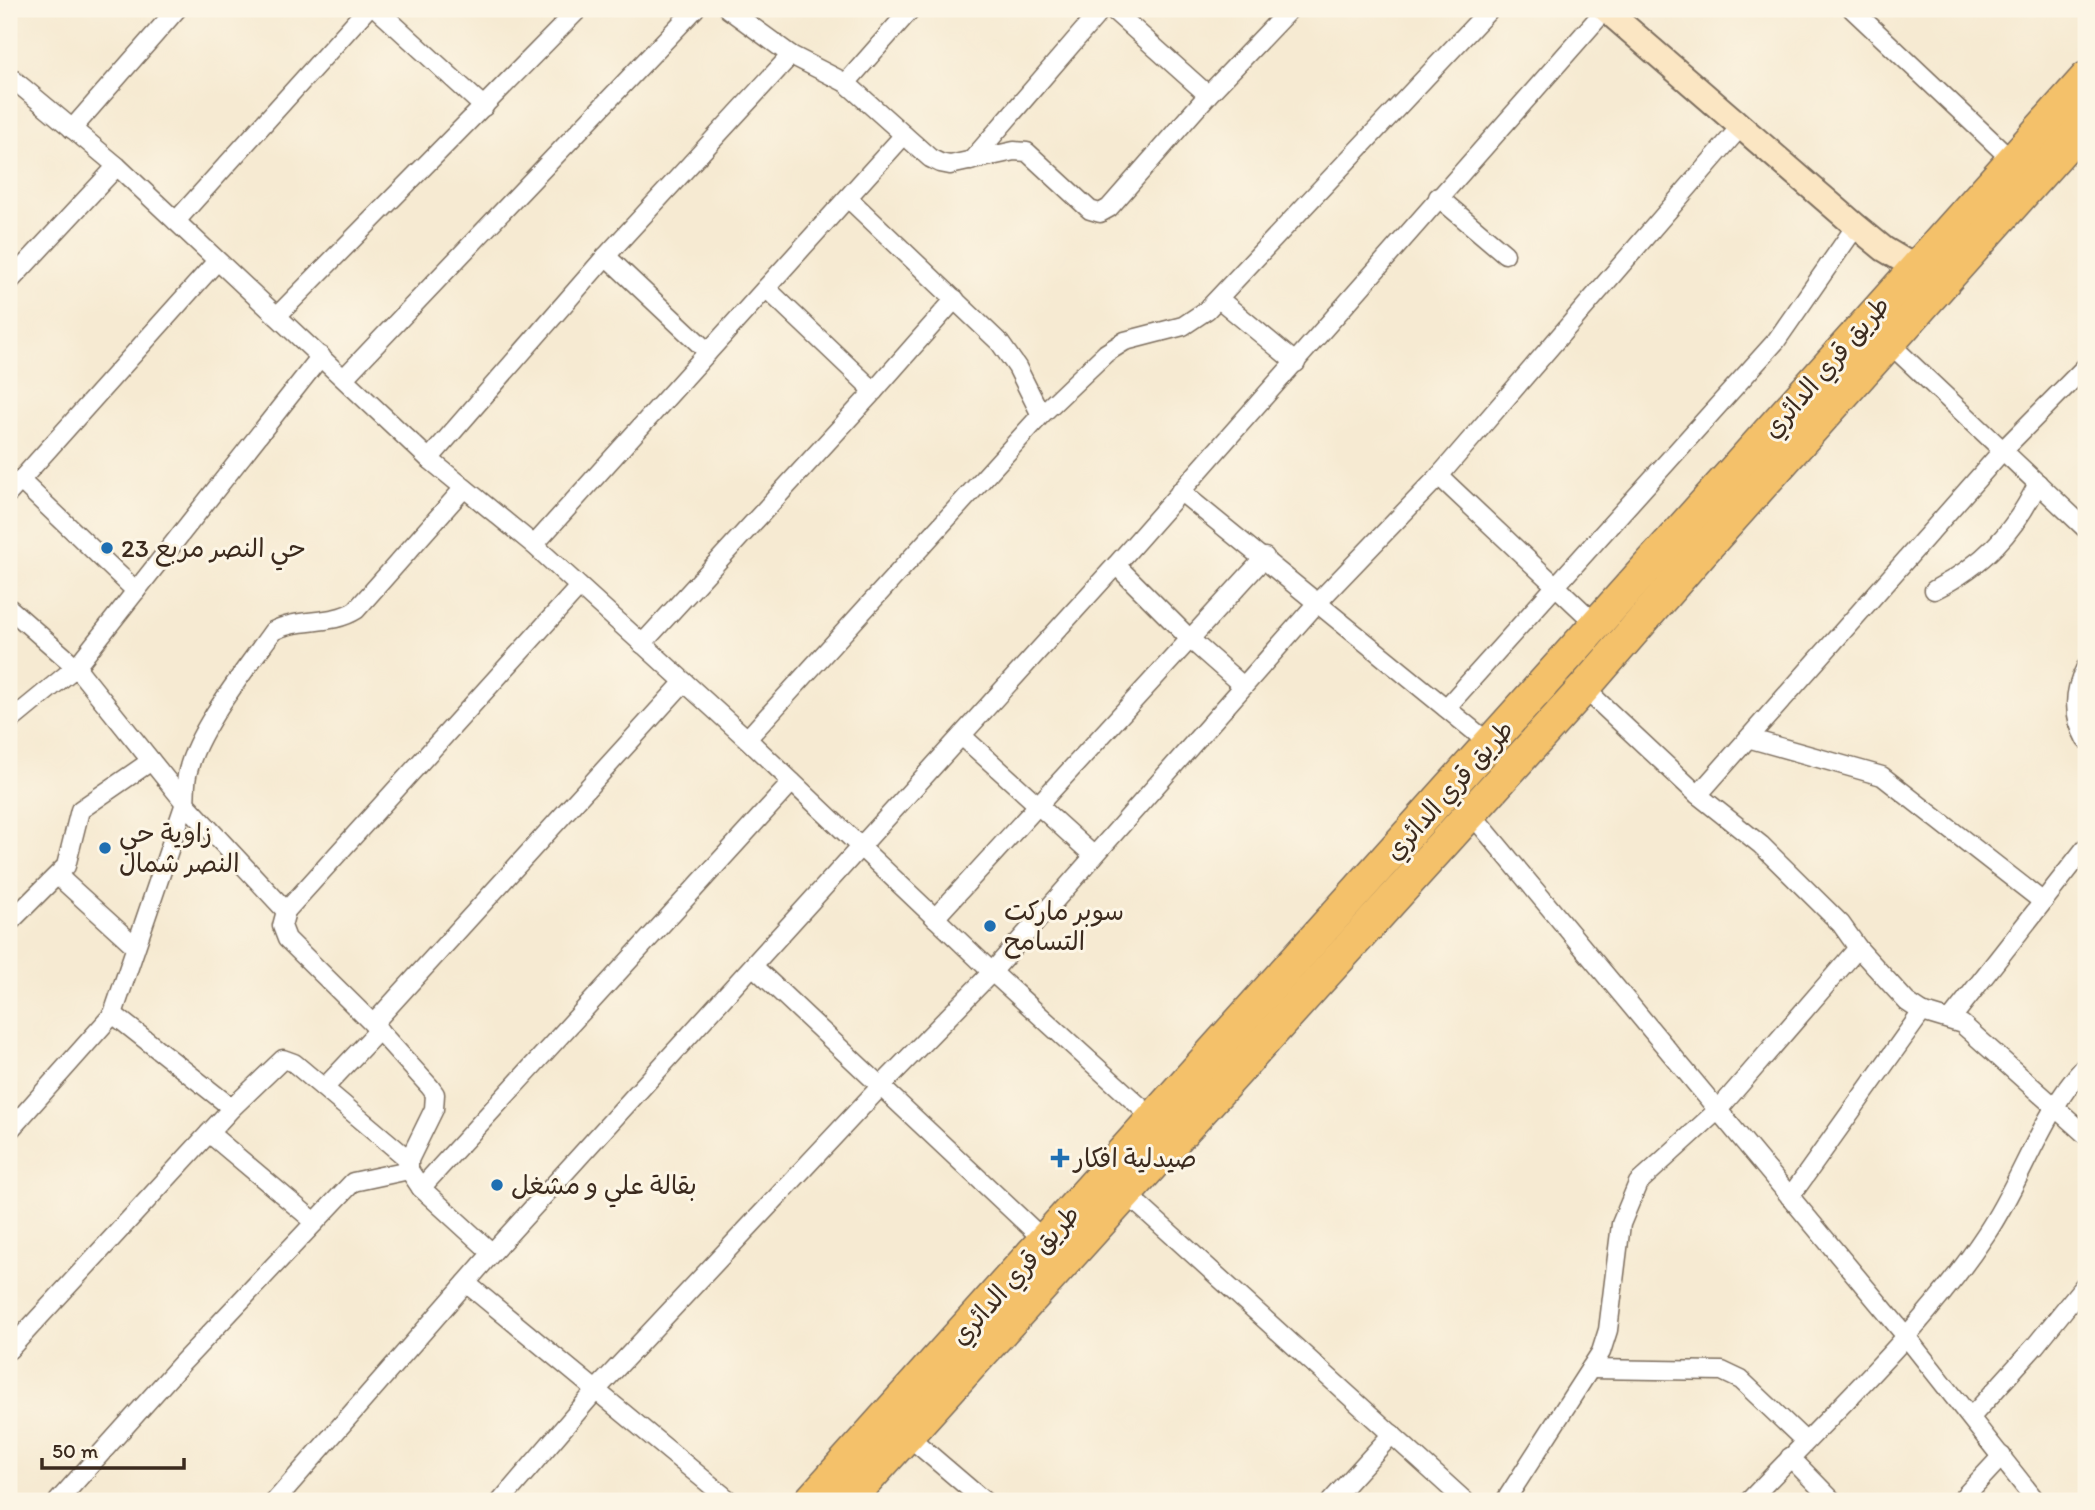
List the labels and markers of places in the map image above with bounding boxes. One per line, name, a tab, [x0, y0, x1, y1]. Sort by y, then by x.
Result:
place label: حي النصر مربع 23	[121, 532, 306, 571]
marker: حي النصر مربع 23	[99, 540, 115, 556]
place label: زاوية حي النصر شمال	[119, 817, 239, 879]
marker: زاوية حي النصر شمال	[97, 840, 113, 856]
place label: سوبر ماركت التسامح	[1004, 895, 1124, 959]
marker: سوبر ماركت التسامح	[982, 918, 998, 934]
place label: صيدلية افكار	[1072, 1142, 1197, 1174]
marker: صيدلية افكار	[1052, 1150, 1068, 1166]
place label: بقالة علي و مشغل	[511, 1169, 697, 1208]
marker: بقالة علي و مشغل	[489, 1177, 505, 1193]

